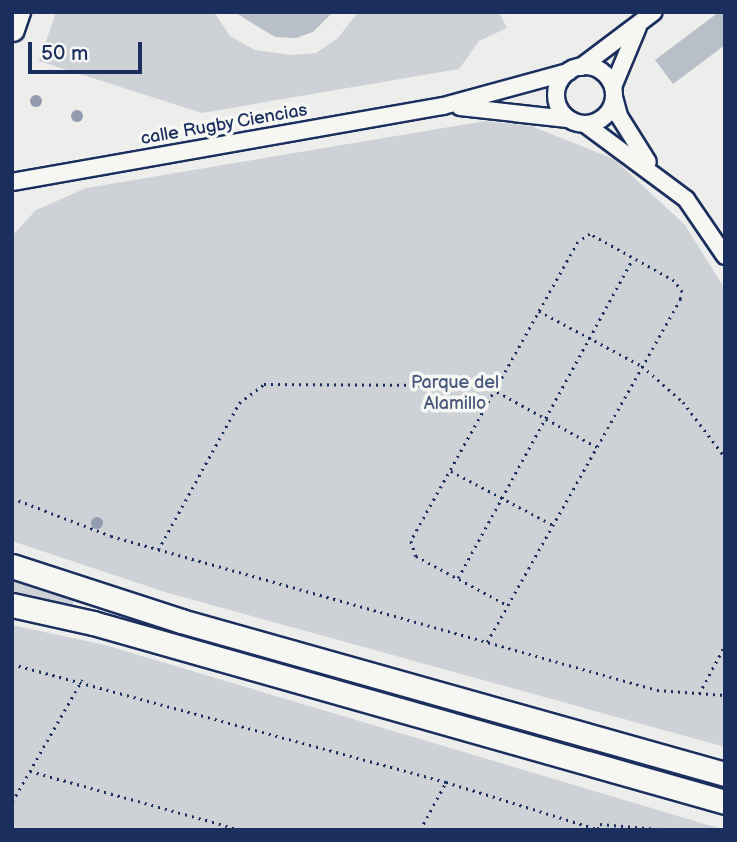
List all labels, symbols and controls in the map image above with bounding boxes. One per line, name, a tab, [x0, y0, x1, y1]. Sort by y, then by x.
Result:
scale bar	[32, 28, 145, 72]
text: 50 m	[41, 41, 88, 66]
street label: calle Rugby Ciencias	[138, 100, 310, 150]
park label: Parque del Alamillo	[411, 373, 499, 416]

